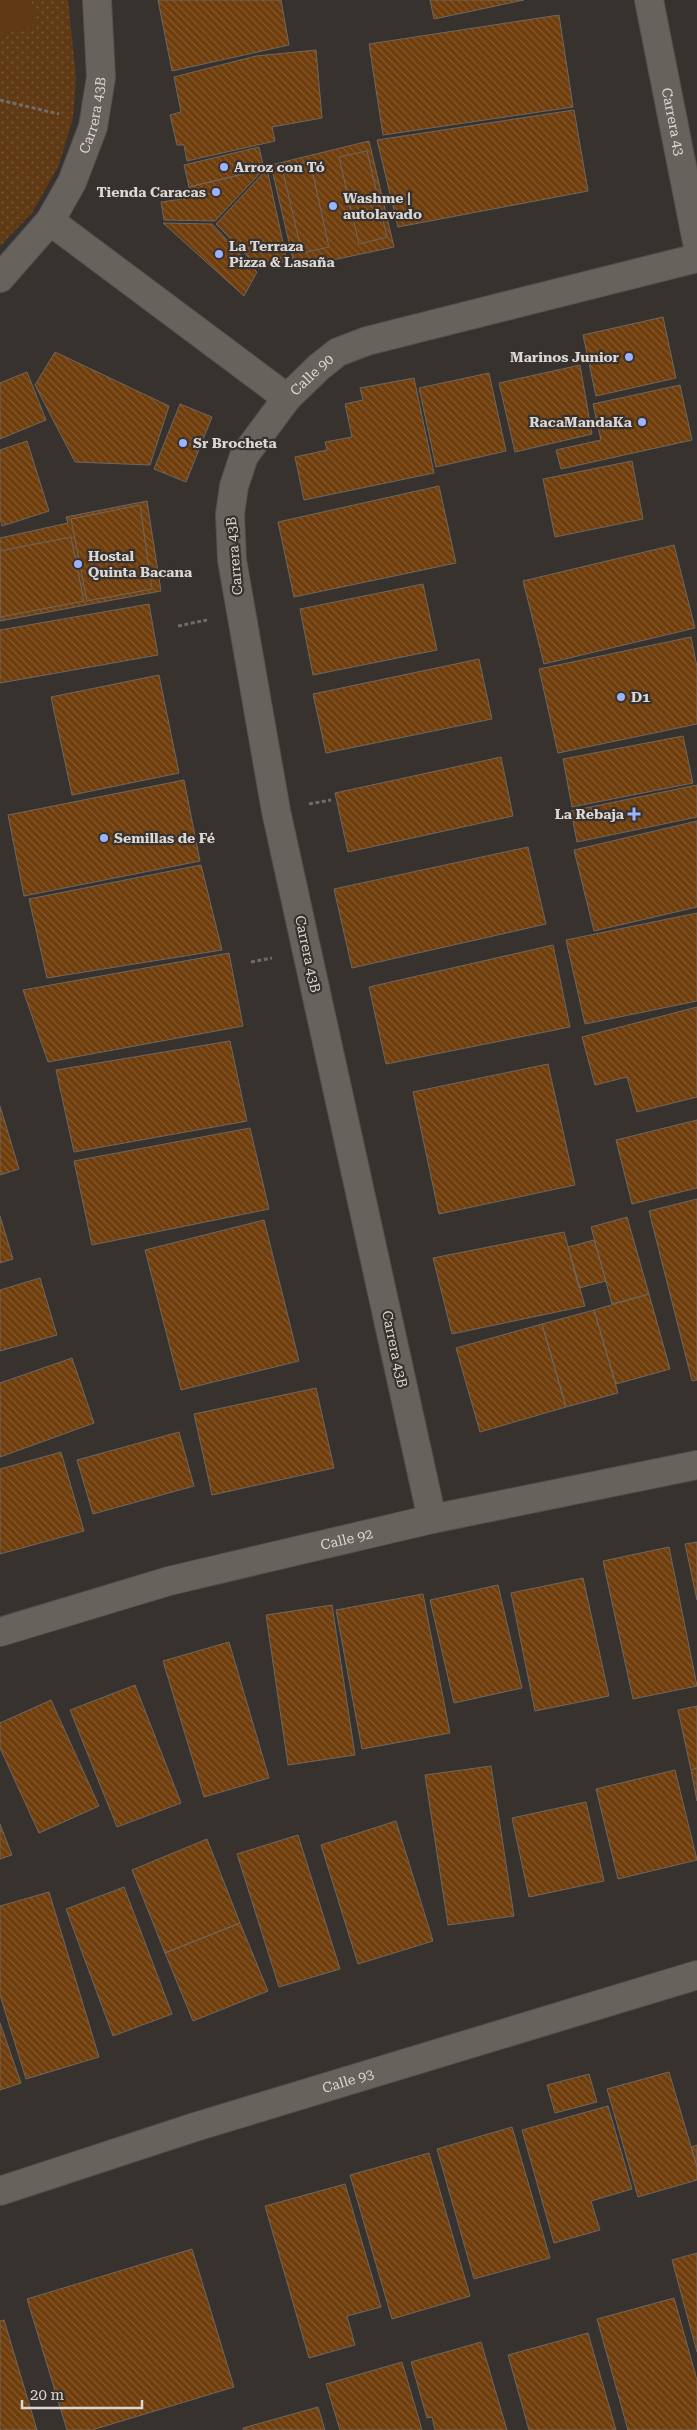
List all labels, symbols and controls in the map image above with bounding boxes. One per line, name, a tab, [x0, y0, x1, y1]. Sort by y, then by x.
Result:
street label: Carrera 43B	[76, 76, 109, 156]
street label: Carrera 43	[659, 86, 688, 157]
place label: Arroz con Tó	[234, 159, 325, 175]
marker: Arroz con Tó	[218, 161, 230, 173]
place label: Tienda Caracas	[96, 184, 206, 200]
marker: Tienda Caracas	[210, 186, 222, 198]
place label: Washme | autolavado	[343, 190, 422, 222]
marker: Washme | autolavado	[327, 200, 339, 212]
place label: La Terraza Pizza & Lasaña	[229, 238, 335, 270]
marker: La Terraza Pizza & Lasaña	[213, 248, 225, 260]
place label: Marinos Junior	[510, 349, 620, 365]
street label: Calle 90	[287, 351, 337, 399]
marker: Marinos Junior	[623, 351, 635, 363]
place label: RacaMandaKa	[529, 414, 633, 430]
marker: RacaMandaKa	[636, 416, 648, 428]
place label: Sr Brocheta	[193, 435, 278, 451]
marker: Sr Brocheta	[177, 437, 189, 449]
street label: Carrera 43B	[223, 516, 245, 596]
place label: Hostal Quinta Bacana	[88, 548, 193, 580]
marker: Hostal Quinta Bacana	[72, 558, 84, 570]
place label: D1	[631, 689, 650, 705]
marker: D1	[615, 691, 627, 703]
place label: La Rebaja	[555, 806, 625, 822]
marker: La Rebaja	[628, 808, 640, 820]
place label: Semillas de Fé	[114, 830, 215, 846]
marker: Semillas de Fé	[98, 832, 110, 844]
street label: Carrera 43B	[292, 914, 324, 994]
street label: Carrera 43B	[379, 1309, 411, 1389]
street label: Calle 92	[319, 1525, 374, 1553]
street label: Calle 93	[320, 2065, 376, 2096]
scale bar	[22, 2378, 142, 2410]
text: 20 m	[30, 2386, 65, 2404]

